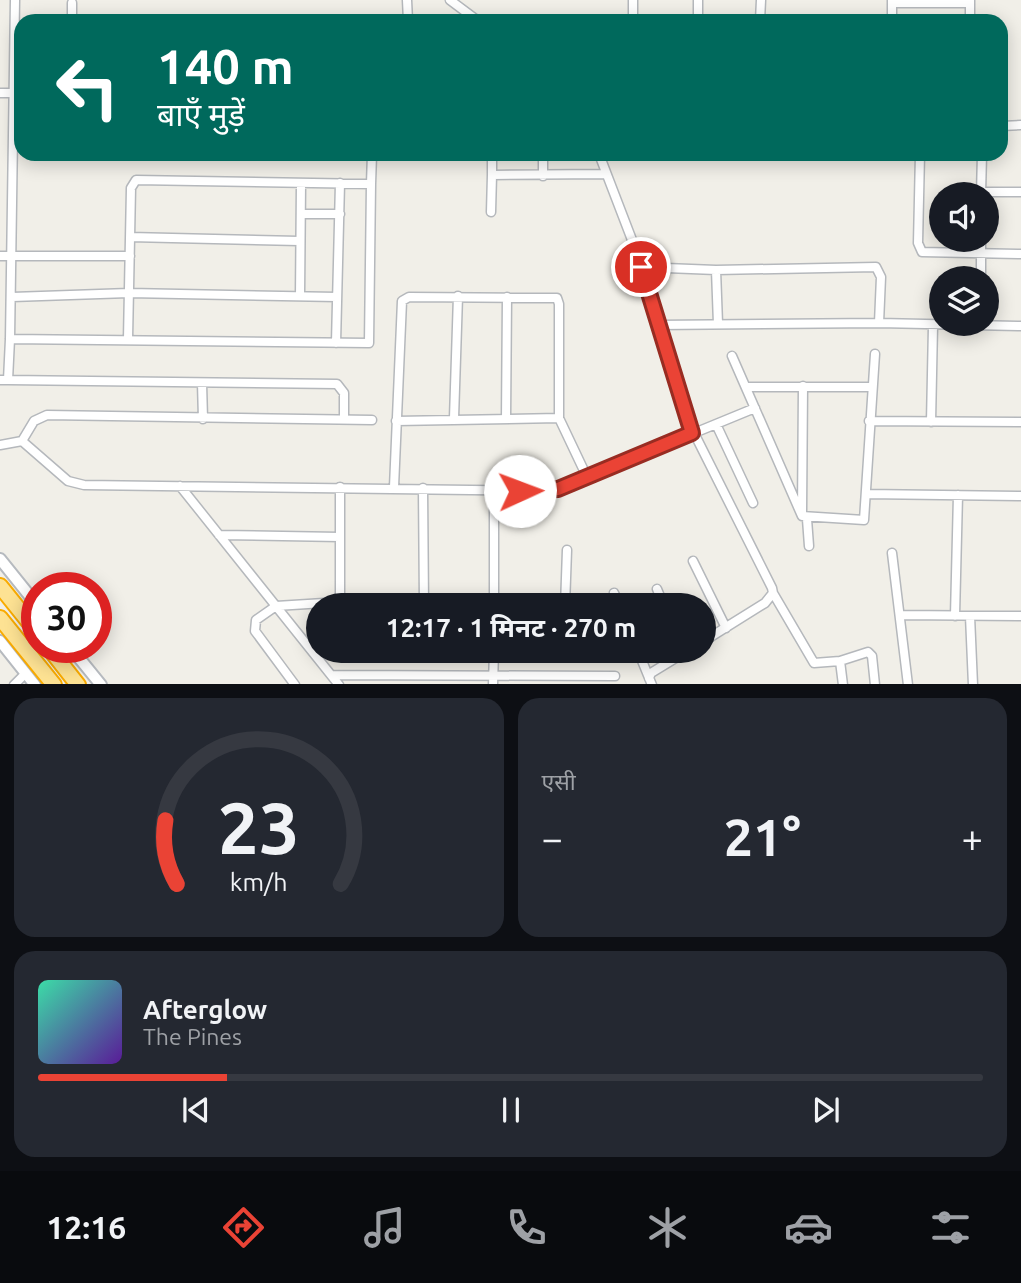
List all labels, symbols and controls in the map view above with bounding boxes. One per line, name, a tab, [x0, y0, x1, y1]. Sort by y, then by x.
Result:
text: 140 m	[157, 38, 294, 93]
icon: left	[42, 42, 133, 133]
text: बाएँ मुड़ें	[157, 96, 245, 132]
map controls	[929, 182, 999, 336]
button: sound	[929, 182, 999, 252]
pin	[611, 237, 671, 297]
icon: arrive	[622, 248, 660, 286]
button: layers	[929, 266, 999, 336]
position arrow	[483, 454, 557, 528]
speed limit sign: 30	[21, 572, 112, 663]
text: 12:17 · 1 मिनट · 270 m	[386, 613, 636, 642]
text: एसी	[542, 769, 576, 794]
text: 23	[218, 786, 300, 868]
text: 21°	[724, 808, 801, 866]
text: −	[542, 817, 563, 859]
text: +	[962, 817, 983, 859]
text: km/h	[230, 867, 288, 895]
text: Afterglow	[143, 995, 267, 1024]
text: The Pines	[143, 1024, 242, 1049]
icon: previous	[177, 1091, 215, 1129]
icon: pause	[492, 1091, 530, 1129]
icon: next	[807, 1091, 845, 1129]
icon: directions	[219, 1203, 268, 1252]
icon: music	[360, 1203, 409, 1252]
icon: phone	[502, 1203, 551, 1252]
icon: climate	[643, 1203, 692, 1252]
icon: car	[784, 1203, 833, 1252]
icon: filters	[926, 1203, 975, 1252]
text: 12:16	[46, 1209, 126, 1245]

